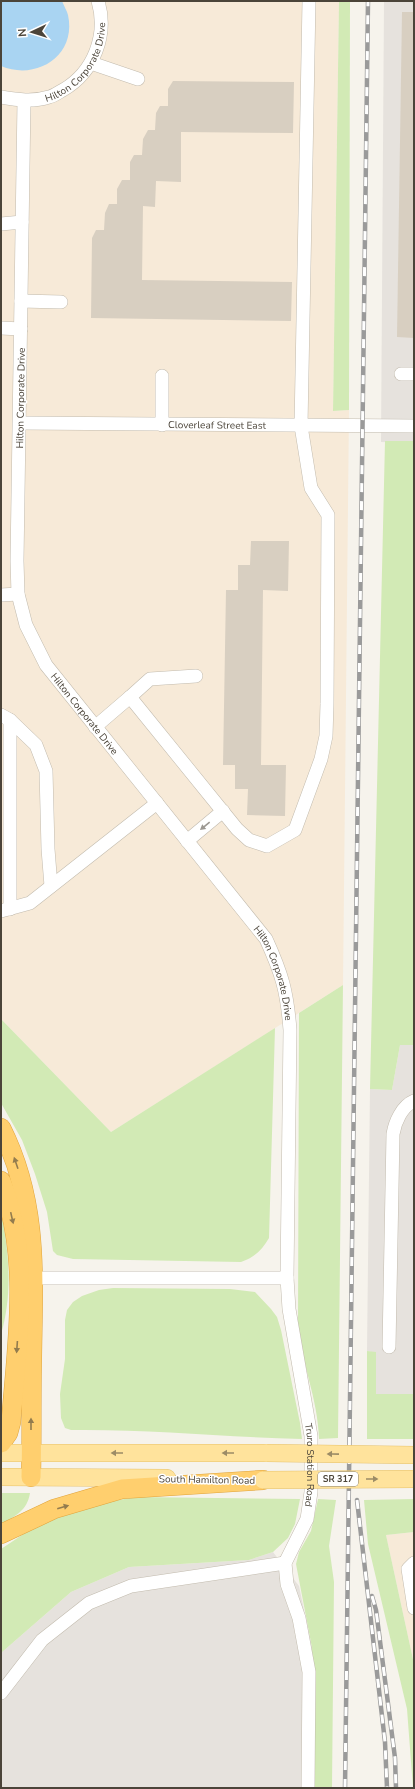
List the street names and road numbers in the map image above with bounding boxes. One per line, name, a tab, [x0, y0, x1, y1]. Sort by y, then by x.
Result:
street label: Hilton Corporate Drive	[43, 22, 109, 106]
street label: Hilton Corporate Drive	[13, 347, 29, 449]
street label: Cloverleaf Street East	[168, 418, 266, 433]
street label: Hilton Corporate Drive	[47, 670, 121, 758]
street label: Hilton Corporate Drive	[250, 923, 295, 1021]
street label: Truro Station Road	[301, 1422, 317, 1508]
street label: South Hamilton Road	[159, 1472, 255, 1488]
road number: SR 317	[318, 1472, 358, 1486]

